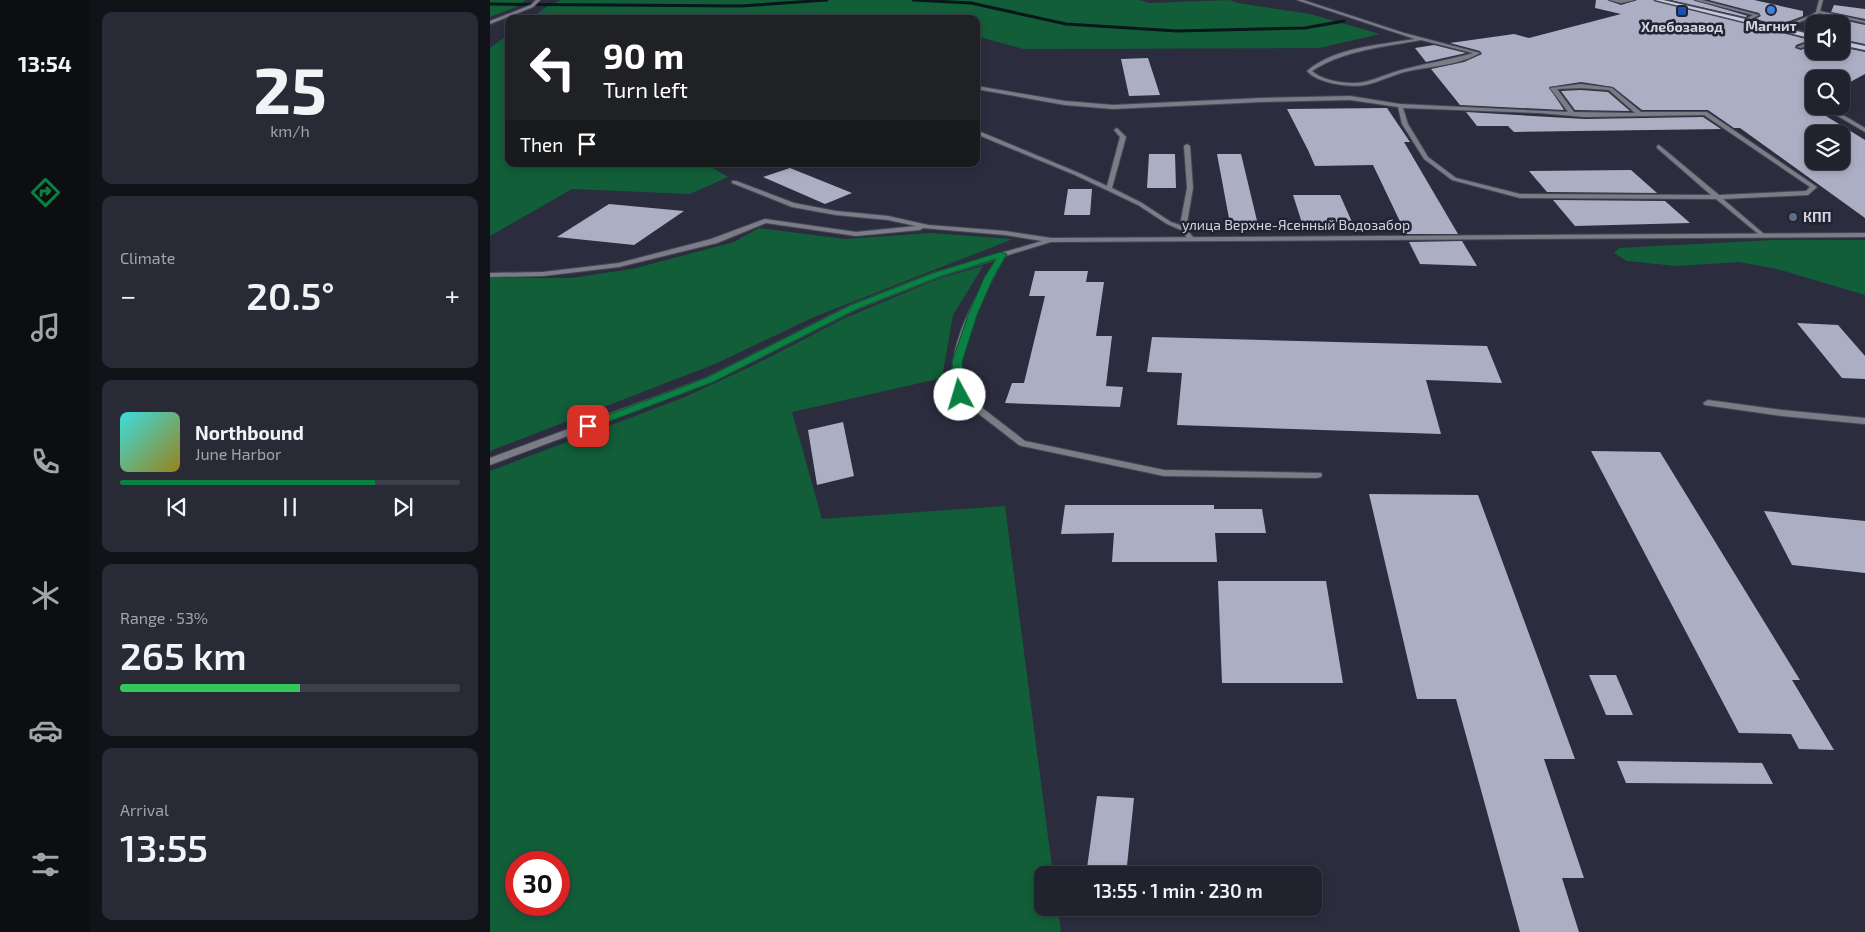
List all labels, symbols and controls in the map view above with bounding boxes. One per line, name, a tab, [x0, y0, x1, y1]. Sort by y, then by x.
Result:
marker: Магнит	[1765, 4, 1777, 16]
marker: Хлебозавод	[1676, 5, 1688, 17]
map controls	[1805, 15, 1850, 170]
button: sound	[1805, 15, 1850, 60]
place label: Магнит	[1745, 17, 1797, 34]
place label: Хлебозавод	[1641, 18, 1723, 35]
text: 90 m	[603, 34, 684, 76]
icon: left	[520, 35, 585, 100]
text: 25	[253, 49, 327, 127]
text: 13:54	[18, 50, 72, 76]
button: search	[1805, 70, 1850, 115]
text: Turn left	[603, 76, 688, 102]
text: km/h	[270, 121, 310, 140]
button: layers	[1805, 125, 1850, 170]
icon: arrive	[573, 130, 601, 158]
text: Then	[520, 133, 563, 156]
icon: directions	[28, 175, 63, 210]
place label: КПП	[1803, 208, 1831, 225]
marker: КПП	[1787, 211, 1799, 223]
street label: улица Верхне-Ясенный Водозабор	[1182, 216, 1410, 233]
text: Climate	[120, 248, 175, 267]
text: 20.5°	[246, 272, 335, 318]
text: −	[120, 278, 136, 312]
text: +	[445, 278, 460, 312]
icon: music	[28, 310, 63, 345]
position arrow	[933, 368, 985, 420]
pin	[567, 405, 609, 447]
icon: arrive	[574, 412, 602, 440]
text: Northbound	[195, 421, 304, 444]
icon: phone	[28, 444, 63, 479]
text: June Harbor	[195, 444, 282, 463]
icon: previous	[163, 493, 191, 521]
icon: pause	[276, 493, 304, 521]
icon: next	[389, 493, 417, 521]
icon: climate	[28, 578, 63, 613]
text: Range · 53%	[120, 608, 208, 627]
text: 265 km	[120, 632, 247, 678]
icon: car	[28, 713, 63, 748]
text: Arrival	[120, 800, 169, 819]
text: 13:55	[120, 824, 208, 870]
icon: filters	[28, 847, 63, 882]
speed limit sign: 30	[505, 851, 570, 916]
text: 13:55 · 1 min · 230 m	[1093, 879, 1263, 902]

